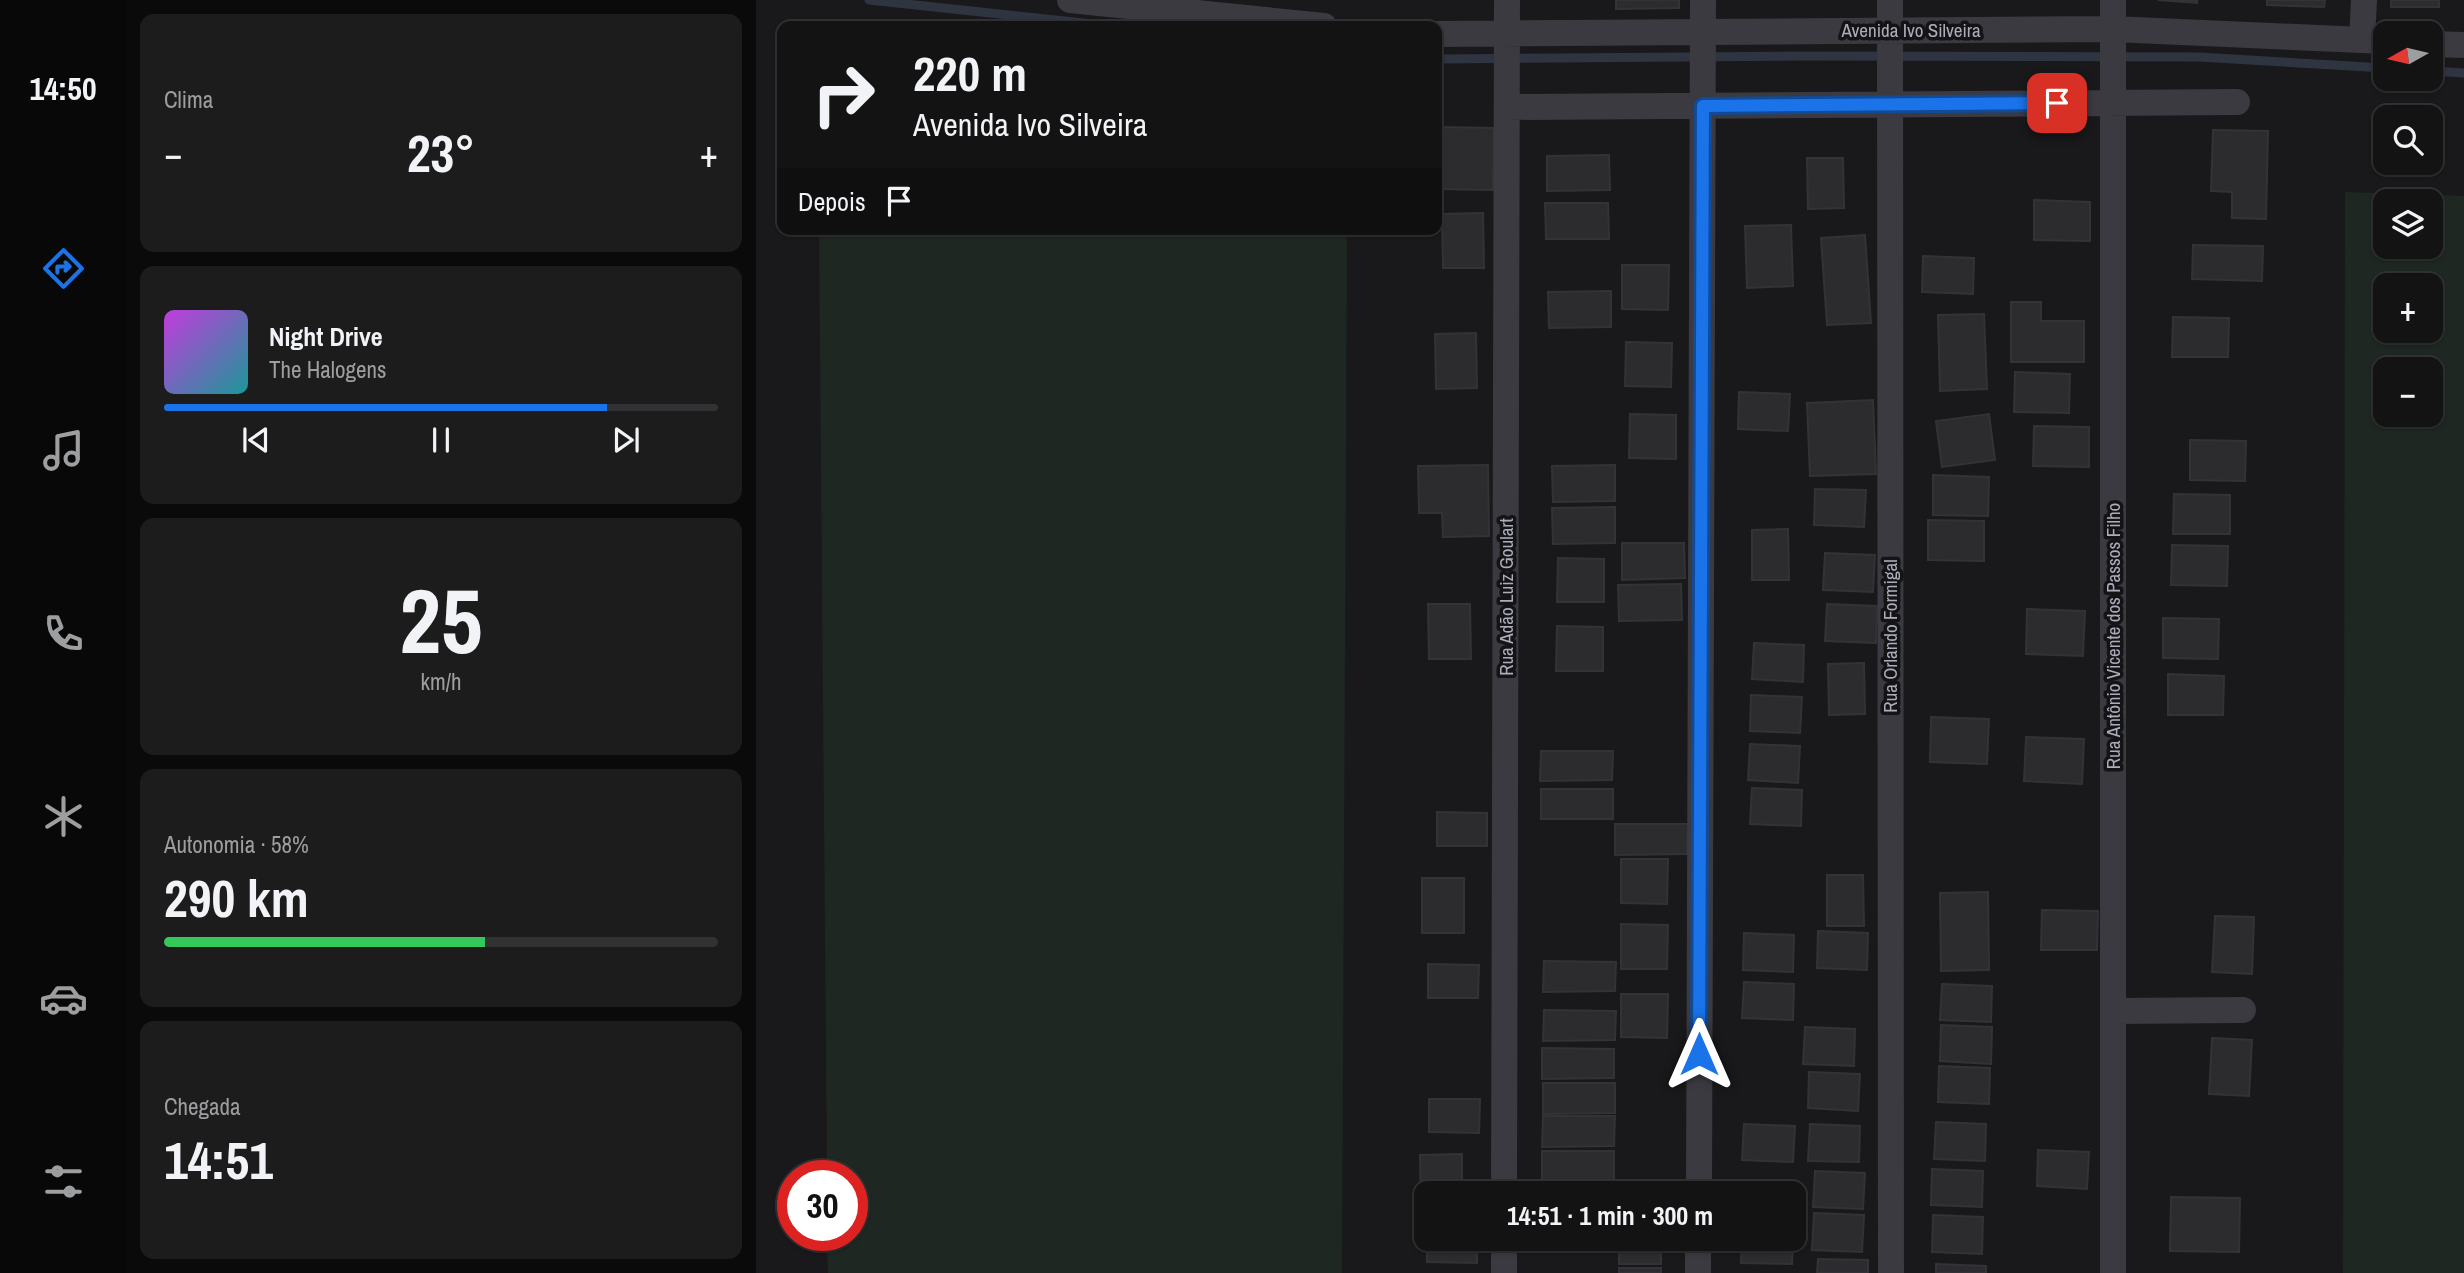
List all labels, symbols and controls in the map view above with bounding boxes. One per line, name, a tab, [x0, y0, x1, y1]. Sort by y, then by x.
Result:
street label: Avenida Ivo Silveira	[1840, 17, 1981, 43]
north arrow	[2373, 21, 2443, 91]
map controls	[2373, 21, 2443, 427]
text: 220 m	[913, 40, 1027, 106]
icon: right	[798, 49, 889, 140]
text: 14:50	[29, 67, 97, 110]
pin	[2027, 73, 2087, 133]
text: Clima	[164, 84, 213, 115]
icon: arrive	[2038, 84, 2076, 122]
text: Avenida Ivo Silveira	[913, 103, 1147, 146]
button: search	[2373, 105, 2443, 175]
text: 23°	[407, 118, 475, 188]
text: −	[164, 128, 182, 179]
text: +	[700, 128, 718, 179]
icon: arrive	[880, 182, 918, 220]
text: Depois	[798, 184, 866, 219]
button: layers	[2373, 189, 2443, 259]
icon: directions	[39, 244, 88, 293]
button: +	[2373, 273, 2443, 343]
text: Night Drive	[269, 319, 383, 354]
text: The Halogens	[269, 354, 386, 385]
button: −	[2373, 357, 2443, 427]
icon: previous	[237, 421, 275, 459]
icon: pause	[422, 421, 460, 459]
icon: next	[607, 421, 645, 459]
icon: music	[39, 426, 88, 475]
street label: Rua Antônio Vicente dos Passos Filho	[2100, 503, 2126, 769]
street label: Rua Adão Luiz Goulart	[1493, 518, 1519, 676]
text: 25	[400, 559, 483, 681]
street label: Rua Orlando Formigal	[1877, 559, 1903, 713]
icon: phone	[39, 609, 88, 658]
text: km/h	[421, 666, 461, 697]
icon: climate	[39, 792, 88, 841]
text: Autonomia · 58%	[164, 829, 309, 860]
text: 290 km	[164, 863, 309, 933]
icon: car	[39, 974, 88, 1023]
position arrow	[1662, 1017, 1736, 1091]
text: Chegada	[164, 1091, 241, 1122]
text: 14:51	[164, 1125, 273, 1195]
icon: filters	[39, 1157, 88, 1206]
speed limit sign: 30	[777, 1160, 868, 1251]
text: 14:51 · 1 min · 300 m	[1507, 1198, 1713, 1233]

